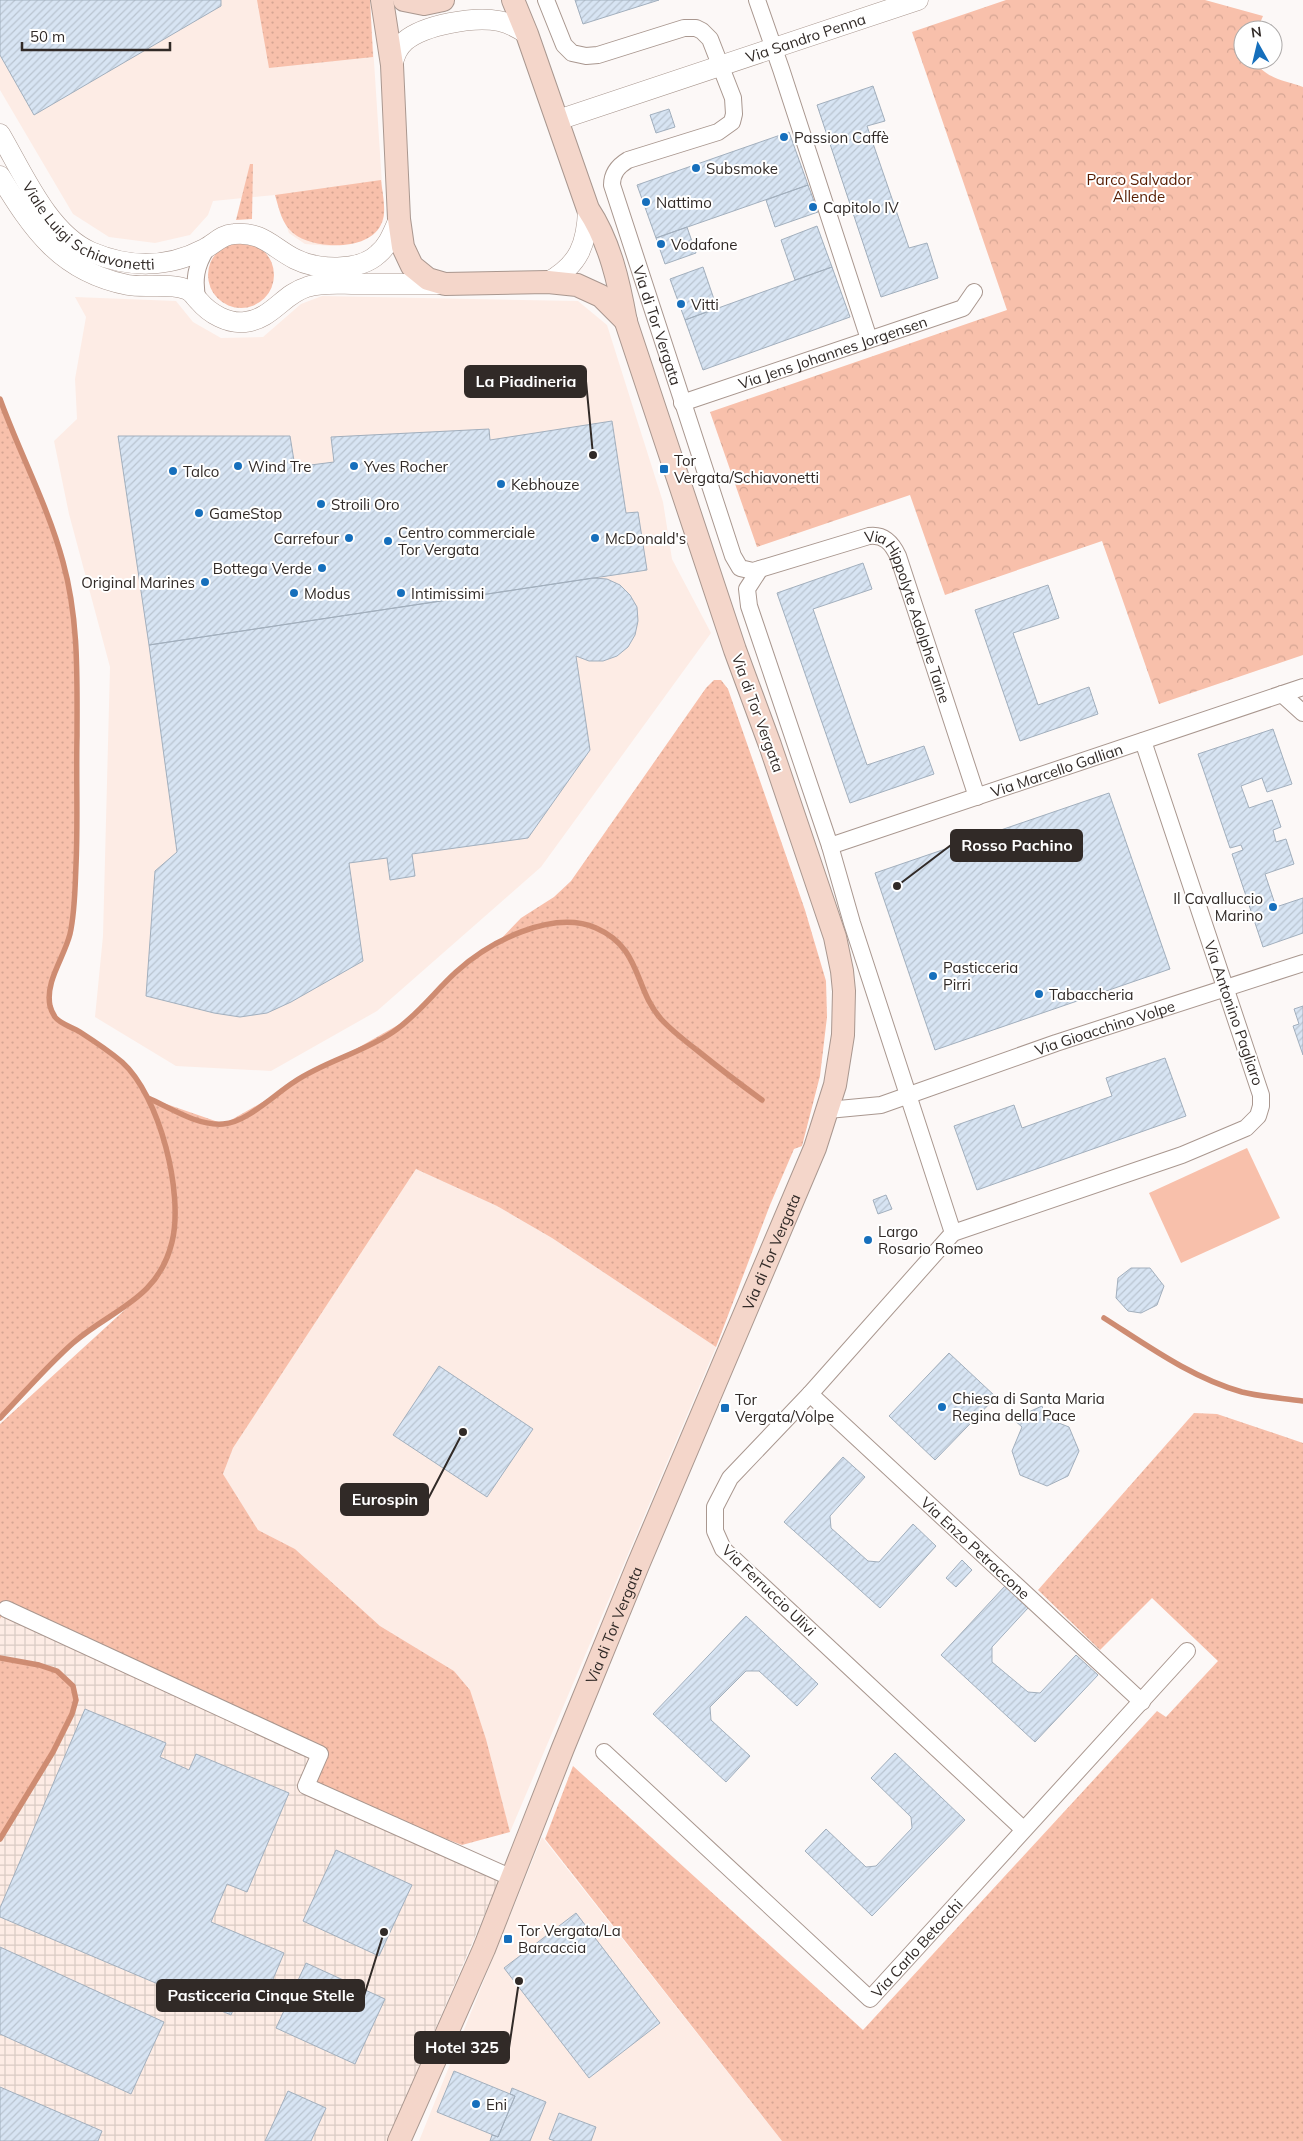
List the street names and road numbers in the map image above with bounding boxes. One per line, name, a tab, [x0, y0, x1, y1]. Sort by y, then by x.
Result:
street label: Via Sandro Penna	[743, 9, 868, 66]
street label: Viale Luigi Schiavonetti	[19, 178, 155, 273]
street label: Via di Tor Vergata	[629, 263, 686, 387]
street label: Via Jens Johannes Jorgensen	[736, 311, 929, 393]
street label: Via Hippolyte Adolphe Taine	[863, 526, 955, 705]
street label: Via di Tor Vergata	[728, 651, 788, 775]
street label: Via Marcello Gallian	[988, 739, 1125, 801]
street label: Via Antonino Pagliaro	[1200, 938, 1268, 1088]
street label: Via Gioacchino Volpe	[1032, 996, 1177, 1059]
street label: Via di Tor Vergata	[738, 1191, 804, 1313]
street label: Via Enzo Petraccone	[917, 1492, 1034, 1603]
street label: Via Ferruccio Ulivi	[718, 1540, 820, 1640]
street label: Via di Tor Vergata	[581, 1564, 646, 1686]
street label: Via Carlo Betocchi	[867, 1895, 966, 2001]

